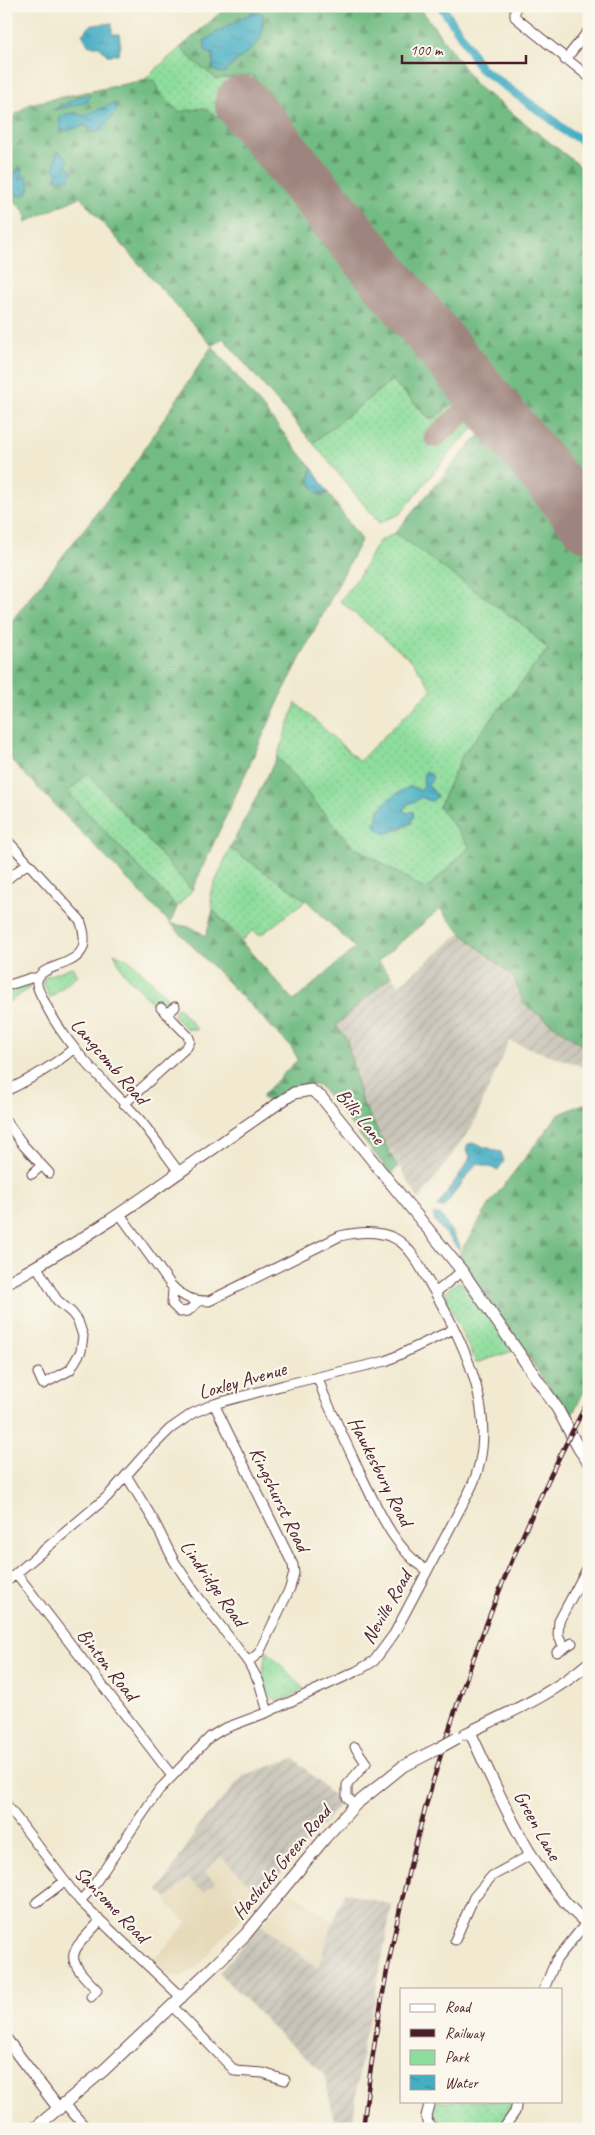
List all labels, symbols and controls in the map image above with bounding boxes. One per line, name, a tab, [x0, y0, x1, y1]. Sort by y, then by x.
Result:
scale bar	[402, 32, 526, 64]
text: 100 m	[410, 41, 444, 60]
street label: Langcomb Road	[65, 1013, 156, 1112]
street label: Bills Lane	[331, 1083, 392, 1151]
street label: Loxley Avenue	[195, 1356, 290, 1405]
street label: Hawkesbury Road	[342, 1412, 420, 1533]
street label: Kingshurst Road	[244, 1443, 317, 1558]
street label: Lindridge Road	[175, 1535, 254, 1634]
street label: Neville Road	[355, 1563, 419, 1648]
street label: Binton Road	[72, 1623, 146, 1708]
street label: Green Lane	[508, 1786, 568, 1866]
street label: Haslucks Green Road	[226, 1798, 338, 1925]
street label: Sansome Road	[69, 1861, 157, 1950]
legend	[400, 1988, 562, 2102]
text: Road	[445, 1998, 472, 2017]
text: Railway	[445, 2024, 486, 2043]
text: Park	[445, 2048, 470, 2067]
text: Water	[445, 2074, 479, 2093]

